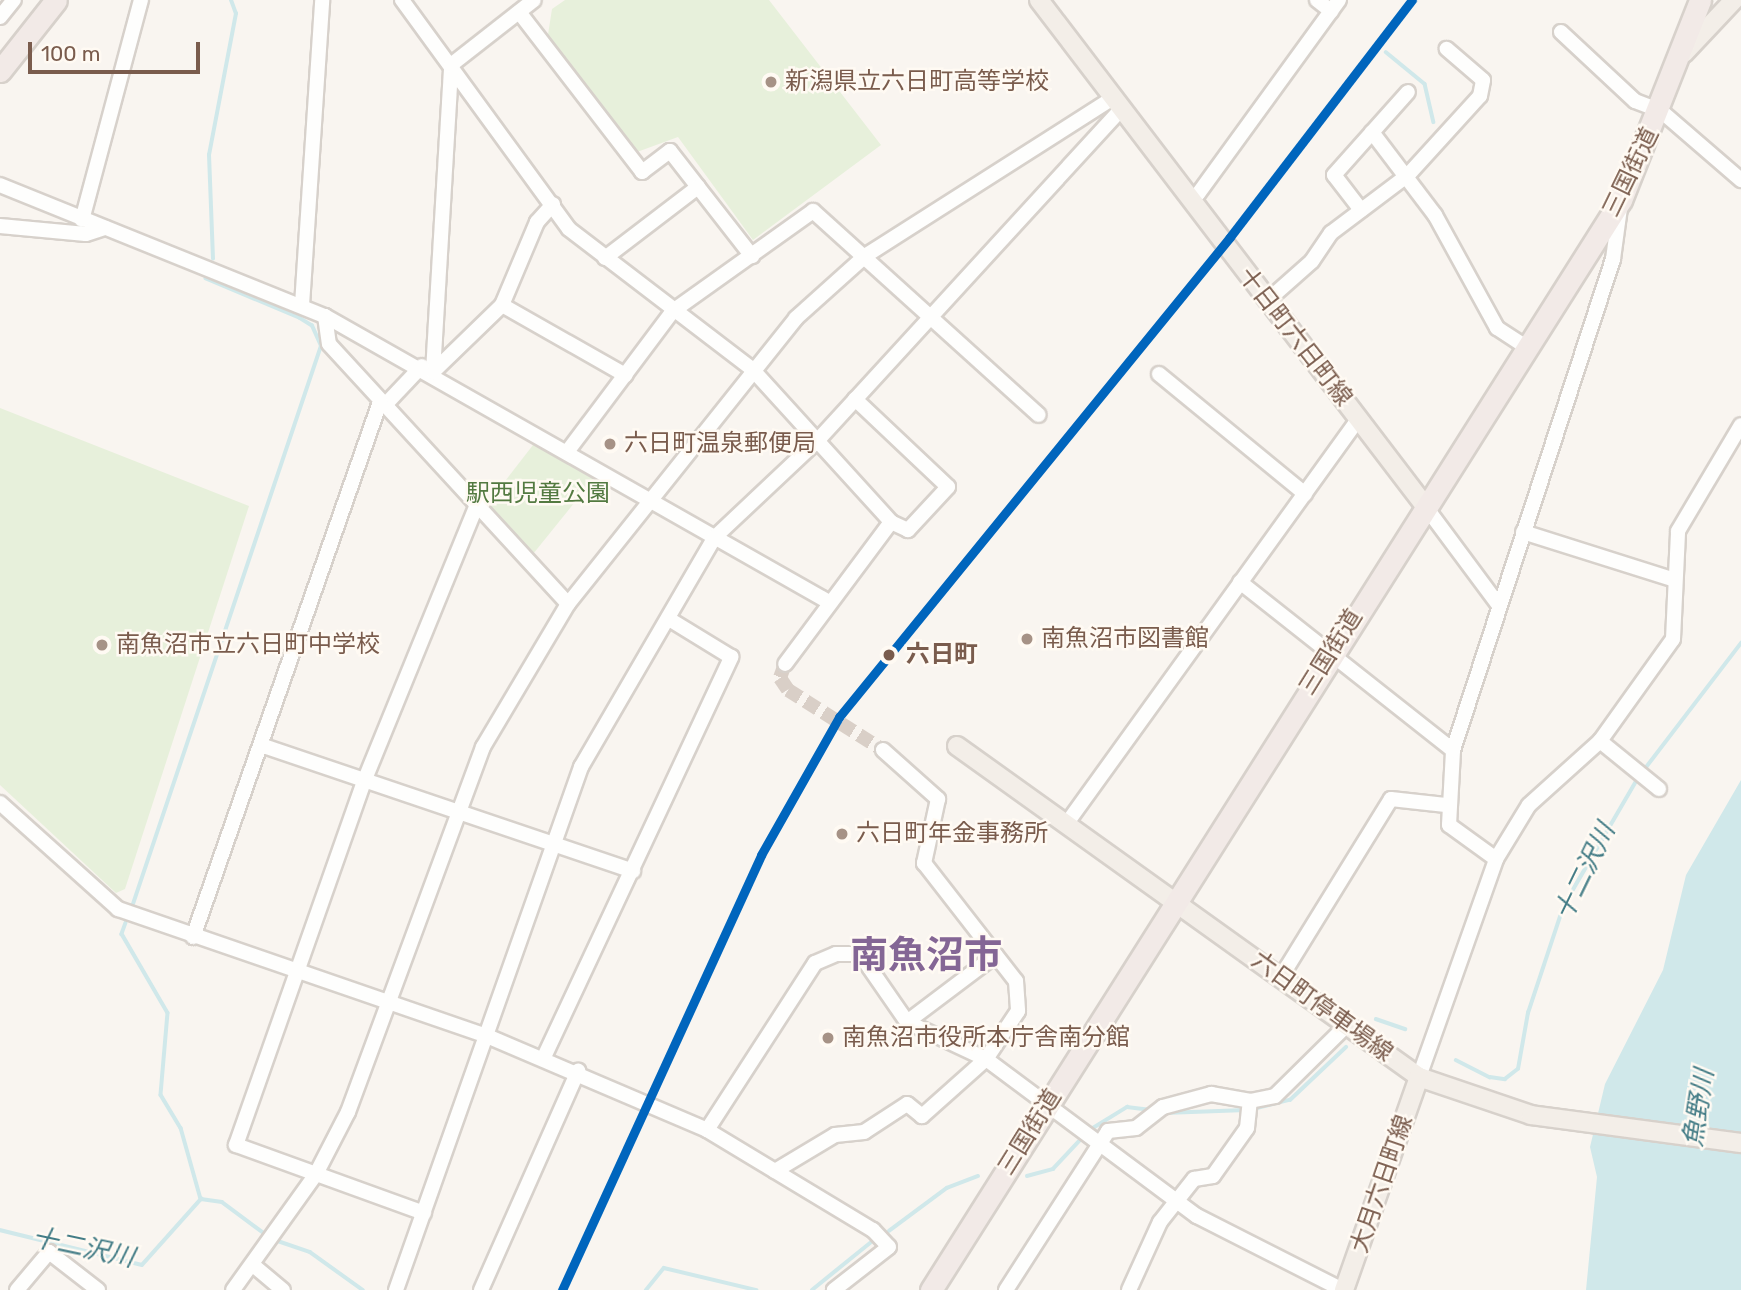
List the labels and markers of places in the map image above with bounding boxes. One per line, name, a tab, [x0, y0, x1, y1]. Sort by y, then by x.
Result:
place label: 新潟県立六日町高等学校	[785, 68, 1049, 96]
marker: 新潟県立六日町高等学校	[763, 74, 779, 90]
place label: 六日町温泉郵便局	[624, 430, 816, 458]
marker: 六日町温泉郵便局	[602, 436, 618, 452]
place label: 南魚沼市図書館	[1041, 625, 1209, 653]
place label: 南魚沼市立六日町中学校	[116, 631, 380, 659]
marker: 南魚沼市図書館	[1019, 631, 1035, 647]
marker: 南魚沼市立六日町中学校	[94, 637, 110, 653]
place label: 六日町	[906, 641, 978, 669]
marker: 六日町	[878, 644, 900, 666]
place label: 六日町年金事務所	[856, 820, 1048, 848]
marker: 六日町年金事務所	[834, 826, 850, 842]
place label: 南魚沼市役所本庁舎南分館	[842, 1024, 1130, 1052]
marker: 南魚沼市役所本庁舎南分館	[820, 1030, 836, 1046]

